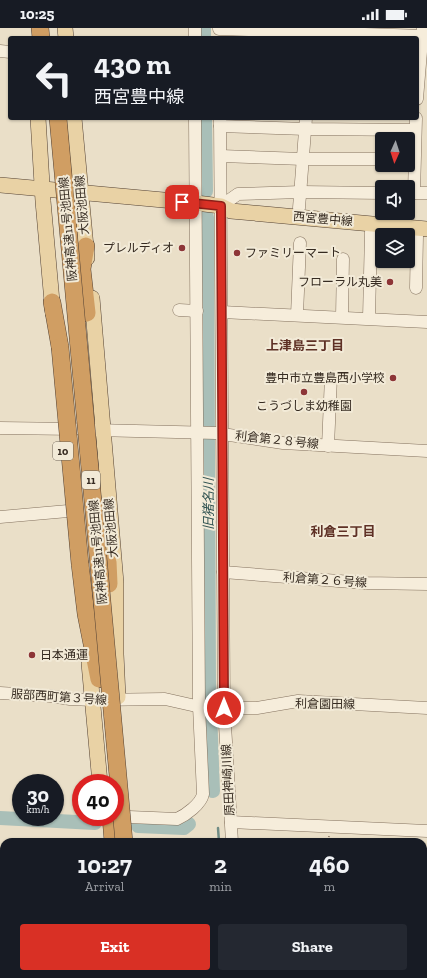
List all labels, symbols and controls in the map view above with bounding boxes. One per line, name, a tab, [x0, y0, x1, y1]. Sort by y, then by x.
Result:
text: 10:25	[20, 5, 54, 23]
text: 430 m	[94, 48, 171, 81]
icon: left	[28, 52, 80, 104]
text: 西宮豊中線	[94, 86, 184, 108]
north arrow	[375, 132, 415, 172]
map controls	[375, 132, 415, 268]
street label: 大阪池田線	[72, 174, 92, 236]
street label: 阪神高速11号池田線	[56, 176, 80, 282]
button: sound	[375, 180, 415, 220]
pin	[165, 185, 199, 219]
icon: arrive	[171, 191, 193, 213]
street label: 西宮豊中線	[292, 209, 354, 229]
button: layers	[375, 228, 415, 268]
place label: プレルディオ	[103, 241, 174, 255]
marker: プレルディオ	[177, 243, 187, 253]
place label: ファミリーマート	[245, 246, 341, 260]
marker: ファミリーマート	[232, 248, 242, 258]
place label: フローラル丸美	[298, 275, 382, 289]
marker: フローラル丸美	[385, 277, 395, 287]
district label: 上津島三丁目	[266, 338, 344, 353]
place label: 豊中市立豊島西小学校	[265, 371, 385, 385]
marker: 豊中市立豊島西小学校	[388, 373, 398, 383]
marker: こうづしま幼稚園	[299, 387, 309, 397]
place label: こうづしま幼稚園	[256, 399, 352, 413]
street label: 利倉第２８号線	[234, 429, 320, 451]
road number: 10	[53, 442, 73, 460]
road number: 11	[82, 471, 100, 489]
water label: 旧猪名川	[201, 476, 216, 530]
street label: 大阪池田線	[101, 497, 121, 559]
street label: 阪神高速11号池田線	[86, 499, 110, 605]
district label: 利倉三丁目	[310, 524, 376, 539]
street label: 利倉第２６号線	[283, 570, 367, 590]
place label: 日本通運	[40, 648, 88, 662]
marker: 日本通運	[27, 650, 37, 660]
street label: 服部西町第３号線	[11, 687, 107, 707]
position arrow	[203, 687, 245, 729]
street label: 利倉園田線	[295, 696, 355, 712]
street label: 原田神崎川線	[219, 744, 237, 816]
speed limit sign: 40	[72, 774, 124, 826]
text: 30	[27, 783, 49, 807]
text: km/h	[27, 804, 49, 816]
text: 10:27	[78, 850, 132, 879]
text: 2	[214, 850, 227, 879]
text: 460	[309, 850, 349, 879]
text: Arrival	[85, 879, 124, 894]
text: min	[209, 879, 232, 894]
text: m	[324, 879, 335, 894]
button: Exit	[20, 924, 210, 970]
button: Share	[218, 924, 407, 970]

